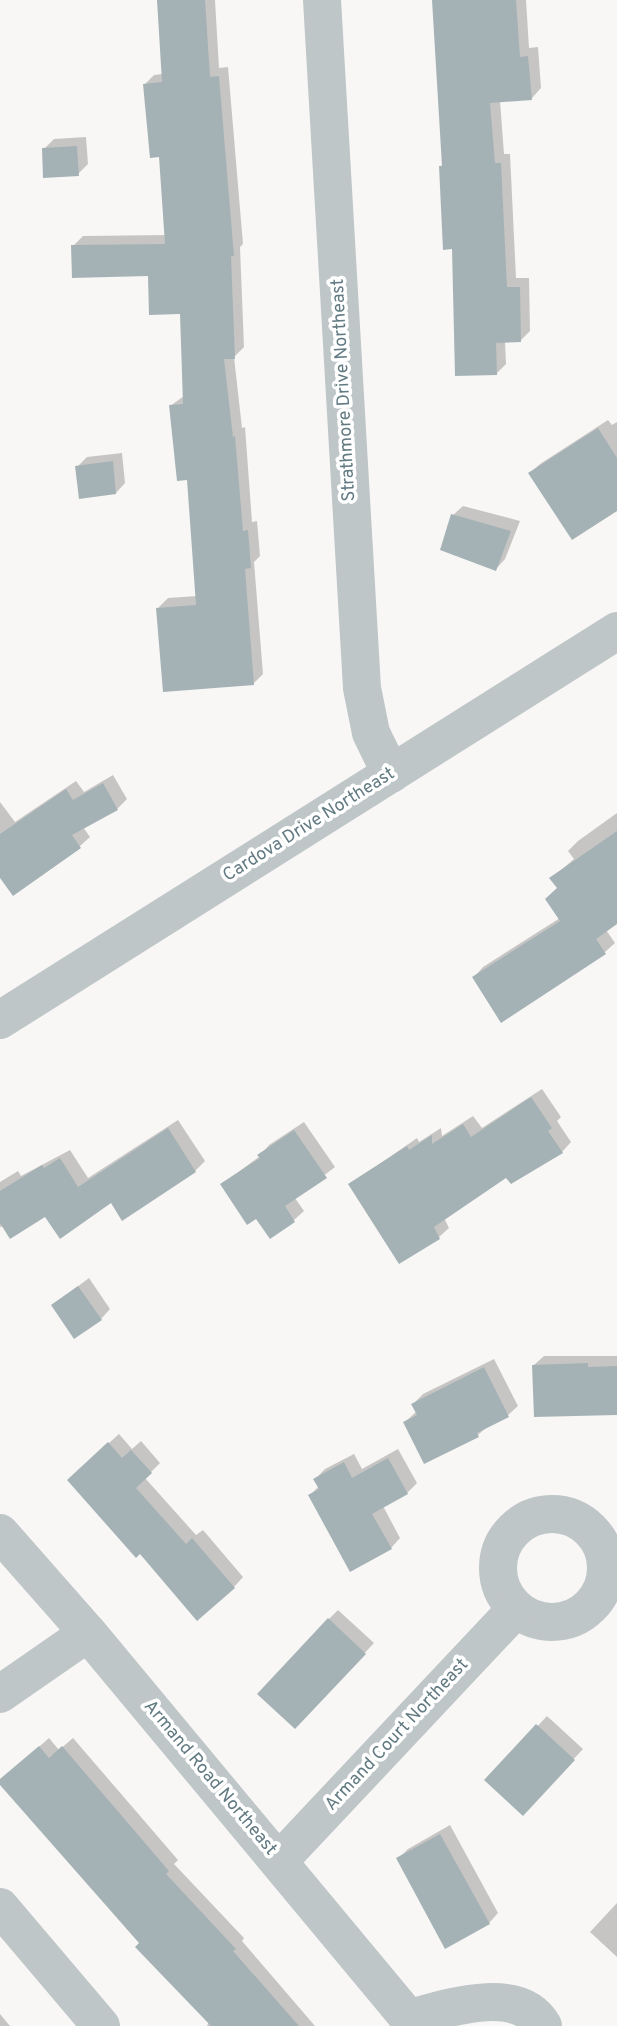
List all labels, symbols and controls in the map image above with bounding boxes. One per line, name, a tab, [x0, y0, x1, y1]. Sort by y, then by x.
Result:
street label: Strathmore Drive Northeast	[327, 278, 361, 502]
street label: Cardova Drive Northeast	[219, 763, 399, 887]
street label: Armand Court Northeast	[320, 1654, 474, 1816]
street label: Armand Road Northeast	[138, 1696, 282, 1860]

